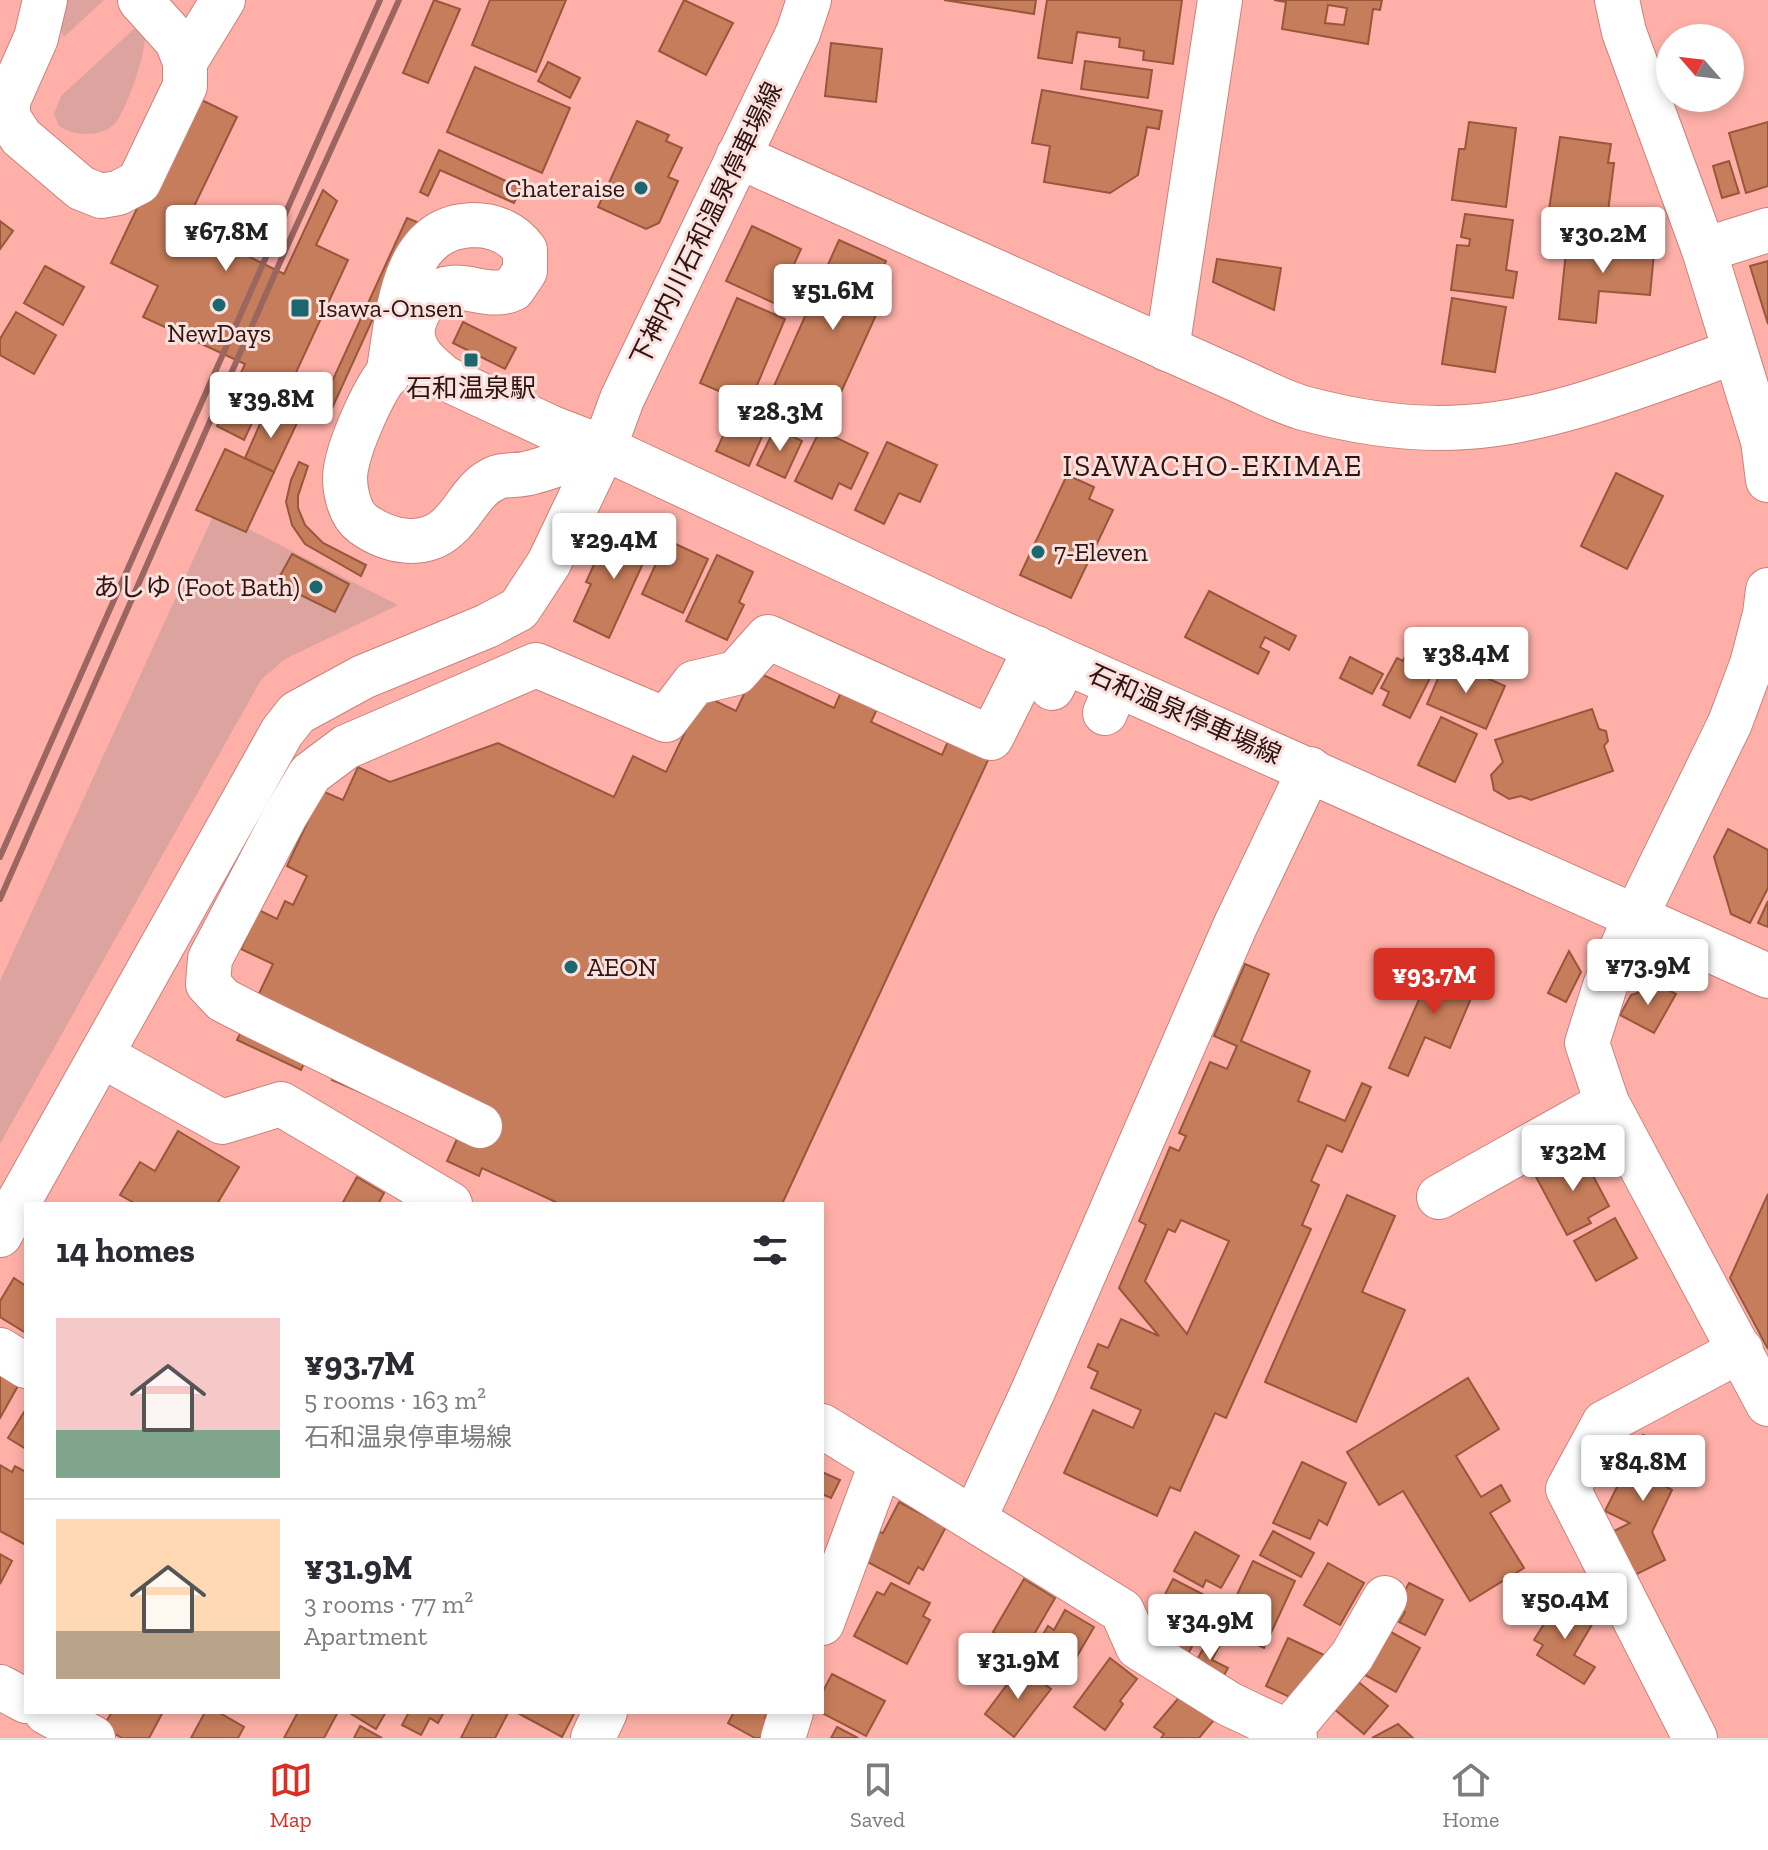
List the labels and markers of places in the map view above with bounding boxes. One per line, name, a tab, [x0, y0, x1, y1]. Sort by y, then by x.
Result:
place label: Chateraise	[505, 172, 625, 204]
marker: Chateraise	[632, 179, 650, 197]
pin: ¥67.8M	[161, 205, 291, 273]
pin: ¥30.2M	[1538, 207, 1668, 275]
pin: ¥51.6M	[768, 264, 898, 332]
place label: Isawa-Onsen	[318, 292, 463, 324]
marker: NewDays	[210, 296, 228, 314]
marker: Isawa-Onsen	[289, 297, 311, 319]
place label: NewDays	[167, 317, 271, 349]
marker: 石和温泉駅	[462, 351, 480, 369]
pin: ¥39.8M	[206, 372, 336, 440]
place label: 石和温泉駅	[406, 372, 536, 404]
pin: ¥28.3M	[715, 385, 845, 453]
pin: ¥29.4M	[549, 513, 679, 581]
place label: 7-Eleven	[1054, 536, 1148, 568]
marker: 7-Eleven	[1029, 543, 1047, 561]
place label: あしゆ (Foot Bath)	[93, 571, 300, 603]
marker: あしゆ (Foot Bath)	[307, 578, 325, 596]
pin: ¥38.4M	[1401, 627, 1531, 695]
pin: ¥73.9M	[1583, 939, 1713, 1007]
pin: ¥93.7M	[1369, 948, 1499, 1016]
place label: AEON	[587, 951, 657, 983]
marker: AEON	[562, 958, 580, 976]
pin: ¥32M	[1526, 1125, 1620, 1193]
pin: ¥84.8M	[1578, 1435, 1708, 1503]
pin: ¥50.4M	[1500, 1573, 1630, 1641]
pin: ¥34.9M	[1145, 1594, 1275, 1662]
pin: ¥31.9M	[953, 1633, 1083, 1701]

